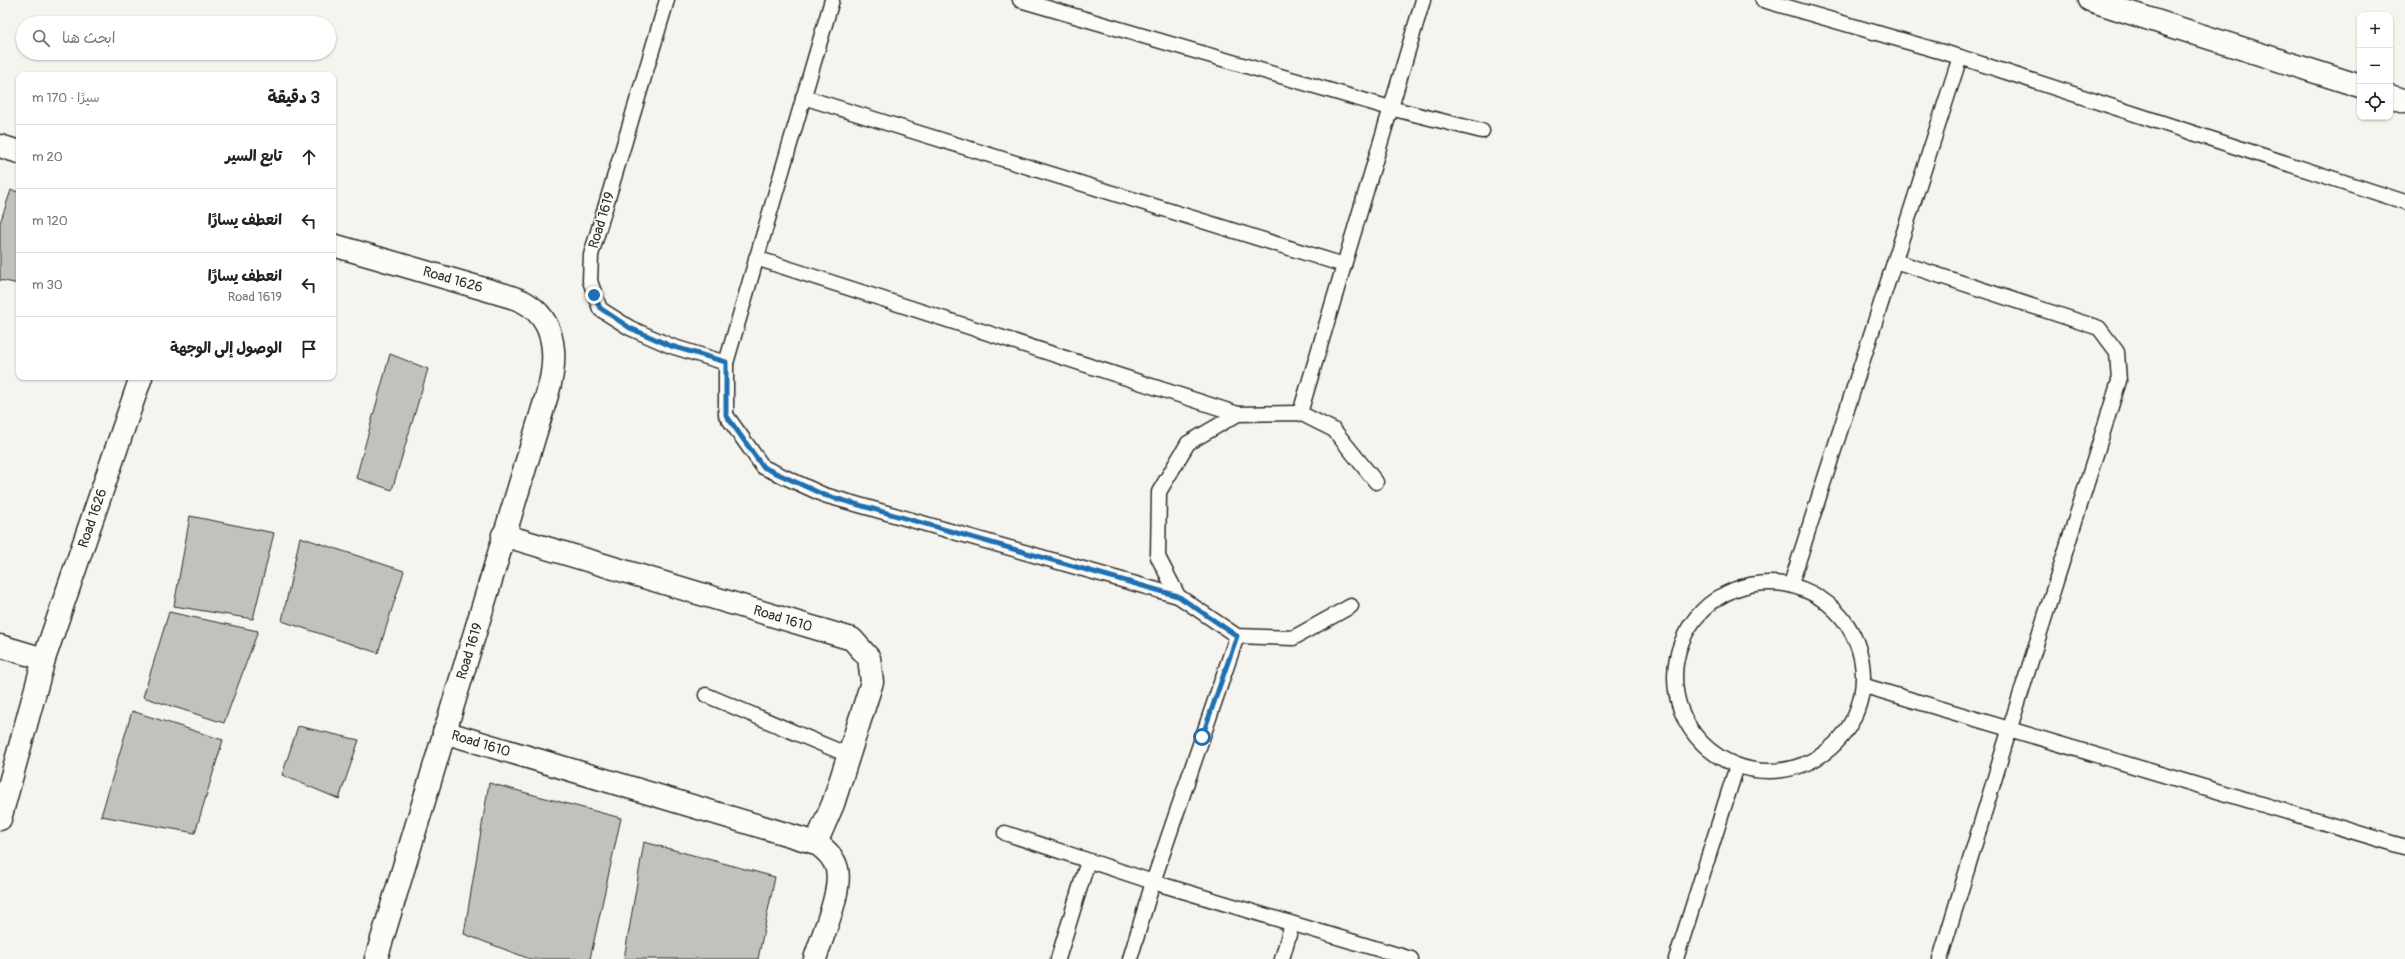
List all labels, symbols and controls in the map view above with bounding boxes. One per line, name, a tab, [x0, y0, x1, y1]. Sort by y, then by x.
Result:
map controls	[2357, 12, 2393, 120]
button: +	[2357, 12, 2393, 48]
search box	[16, 16, 336, 60]
icon: search	[30, 27, 52, 49]
text: ابحث هنا	[62, 29, 115, 48]
button: −	[2357, 48, 2393, 84]
button: locate	[2357, 84, 2393, 120]
text: 3 دقيقة	[268, 87, 320, 108]
text: سيرًا · 170 m	[32, 90, 100, 106]
icon: ahead	[298, 146, 320, 168]
text: تابع السير	[225, 147, 282, 166]
text: 20 m	[32, 149, 63, 165]
street label: Road 1619	[585, 190, 618, 251]
icon: left	[298, 210, 320, 232]
text: انعطف يسارًا	[208, 211, 282, 230]
text: 120 m	[32, 213, 68, 229]
street label: Road 1626	[421, 263, 485, 296]
text: انعطف يسارًا	[208, 267, 282, 286]
icon: left	[298, 274, 320, 296]
text: 30 m	[32, 277, 63, 293]
route end	[585, 286, 603, 304]
text: Road 1619	[228, 289, 282, 305]
icon: arrive	[298, 338, 320, 360]
text: الوصول إلى الوجهة	[170, 339, 282, 358]
street label: Road 1626	[74, 486, 111, 550]
street label: Road 1610	[751, 601, 814, 635]
street label: Road 1619	[453, 621, 486, 682]
street label: Road 1610	[449, 726, 512, 760]
route start	[1193, 728, 1211, 746]

